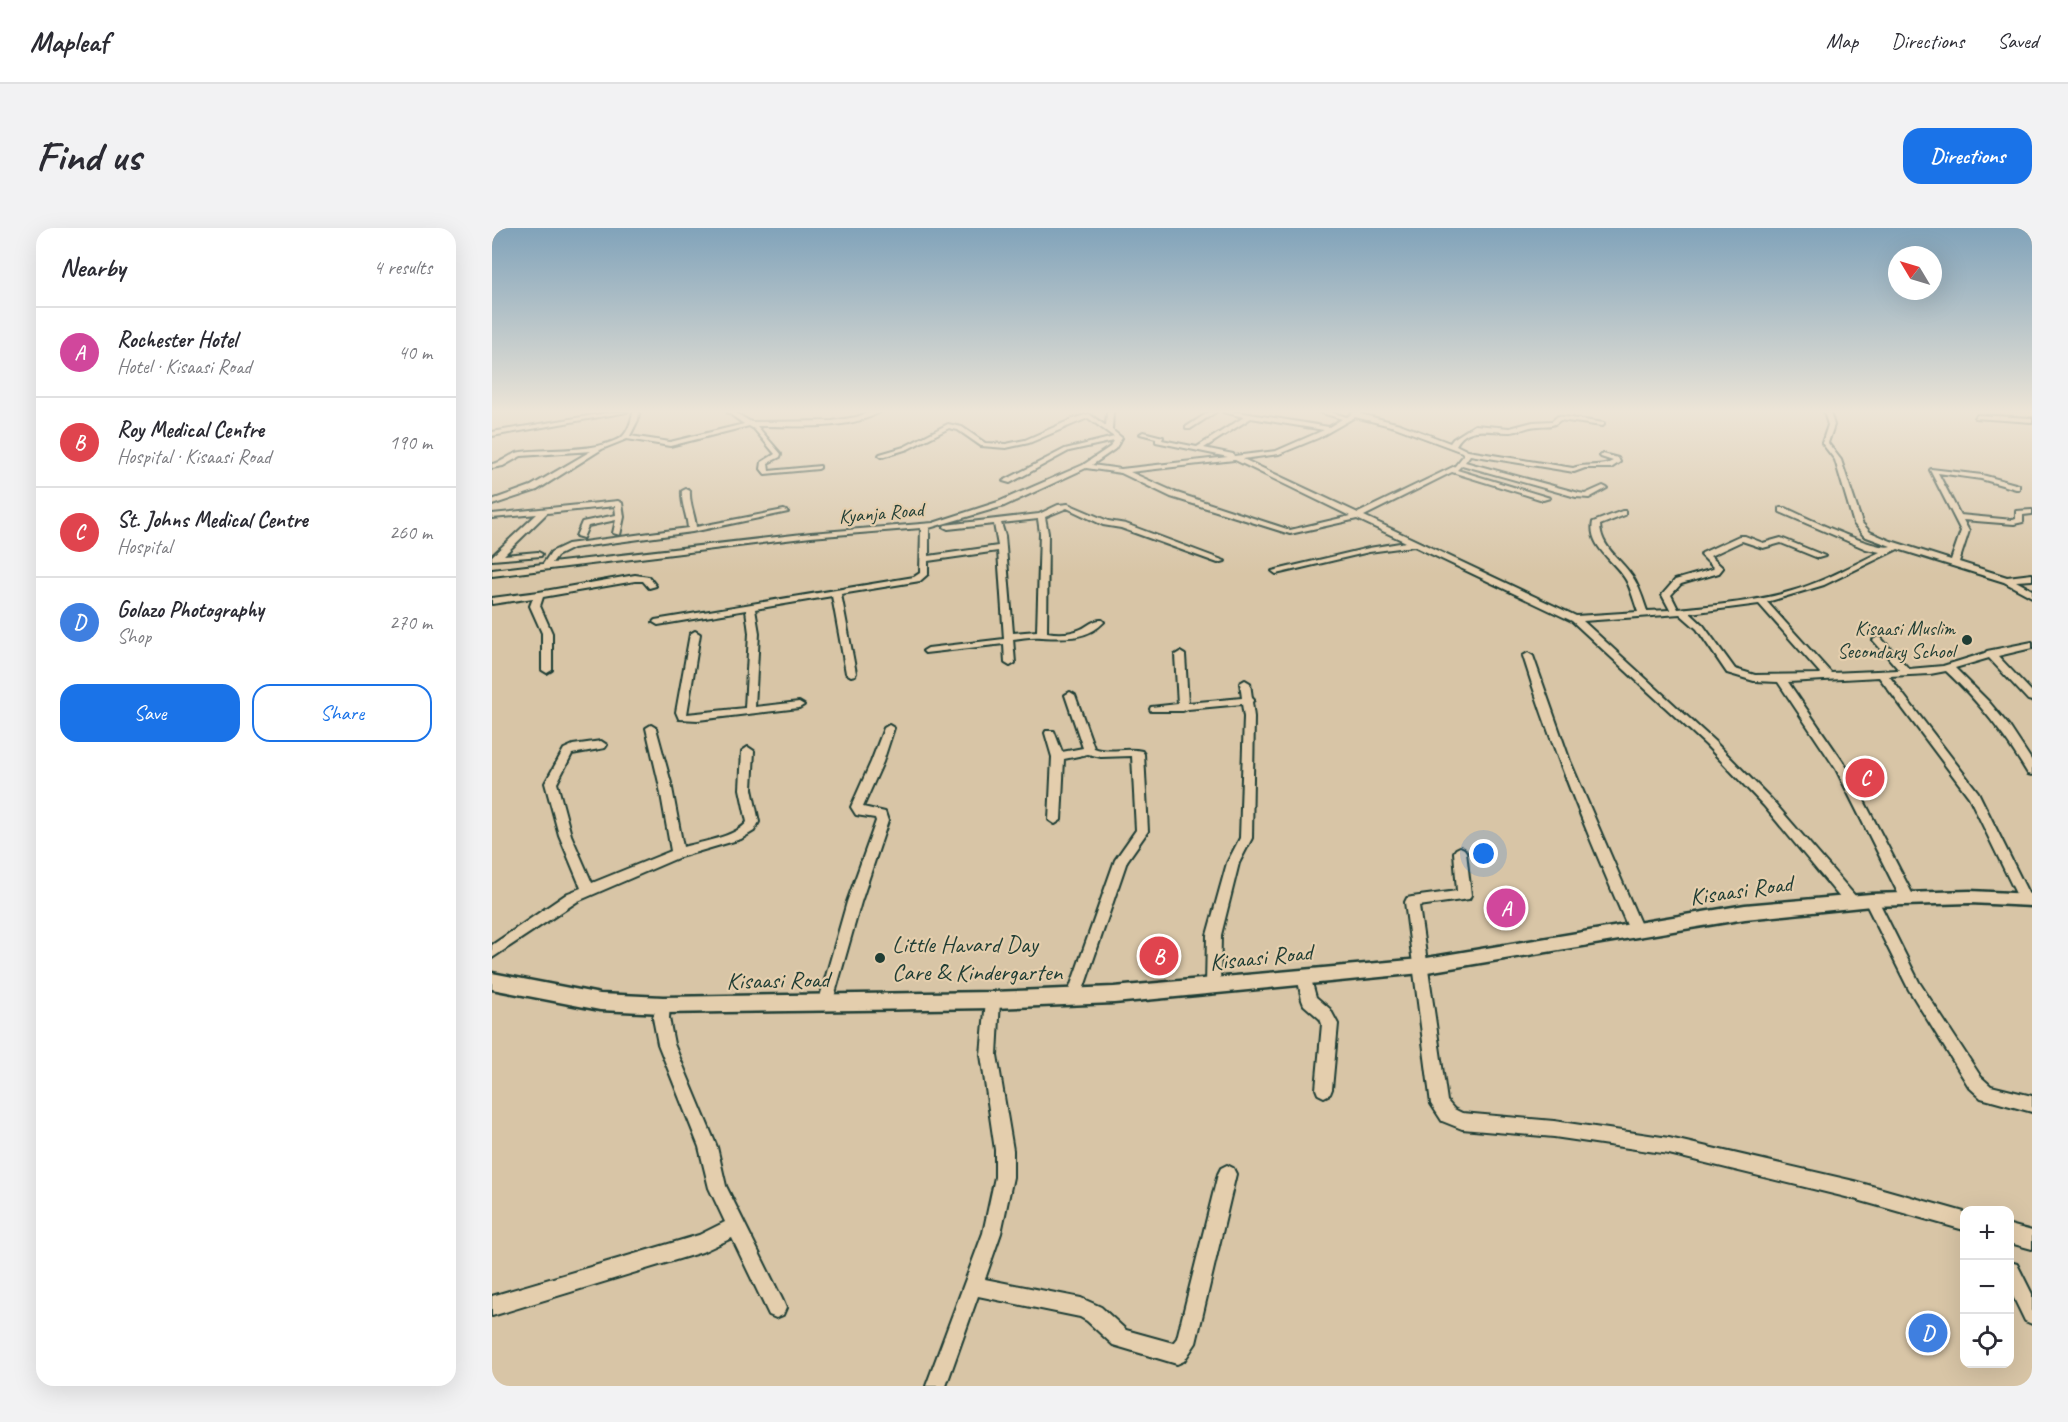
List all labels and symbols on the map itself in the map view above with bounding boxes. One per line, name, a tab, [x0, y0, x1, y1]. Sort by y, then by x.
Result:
north arrow	[1888, 246, 1942, 300]
street label: Kyanja Road	[838, 497, 927, 529]
place label: Kisaasi Muslim Secondary School	[1837, 616, 1959, 664]
marker: Kisaasi Muslim Secondary School	[1960, 633, 1974, 647]
pin: C	[1846, 756, 1884, 800]
your location	[1469, 839, 1498, 868]
street label: Kisaasi Road	[1688, 867, 1798, 912]
pin: A	[1486, 886, 1526, 930]
place label: Little Havard Day Care & Kindergarten	[892, 929, 1064, 987]
pin: B	[1140, 934, 1178, 978]
street label: Kisaasi Road	[1208, 936, 1317, 977]
marker: Little Havard Day Care & Kindergarten	[873, 951, 887, 965]
street label: Kisaasi Road	[726, 964, 833, 996]
pin: D	[1908, 1310, 1948, 1356]

